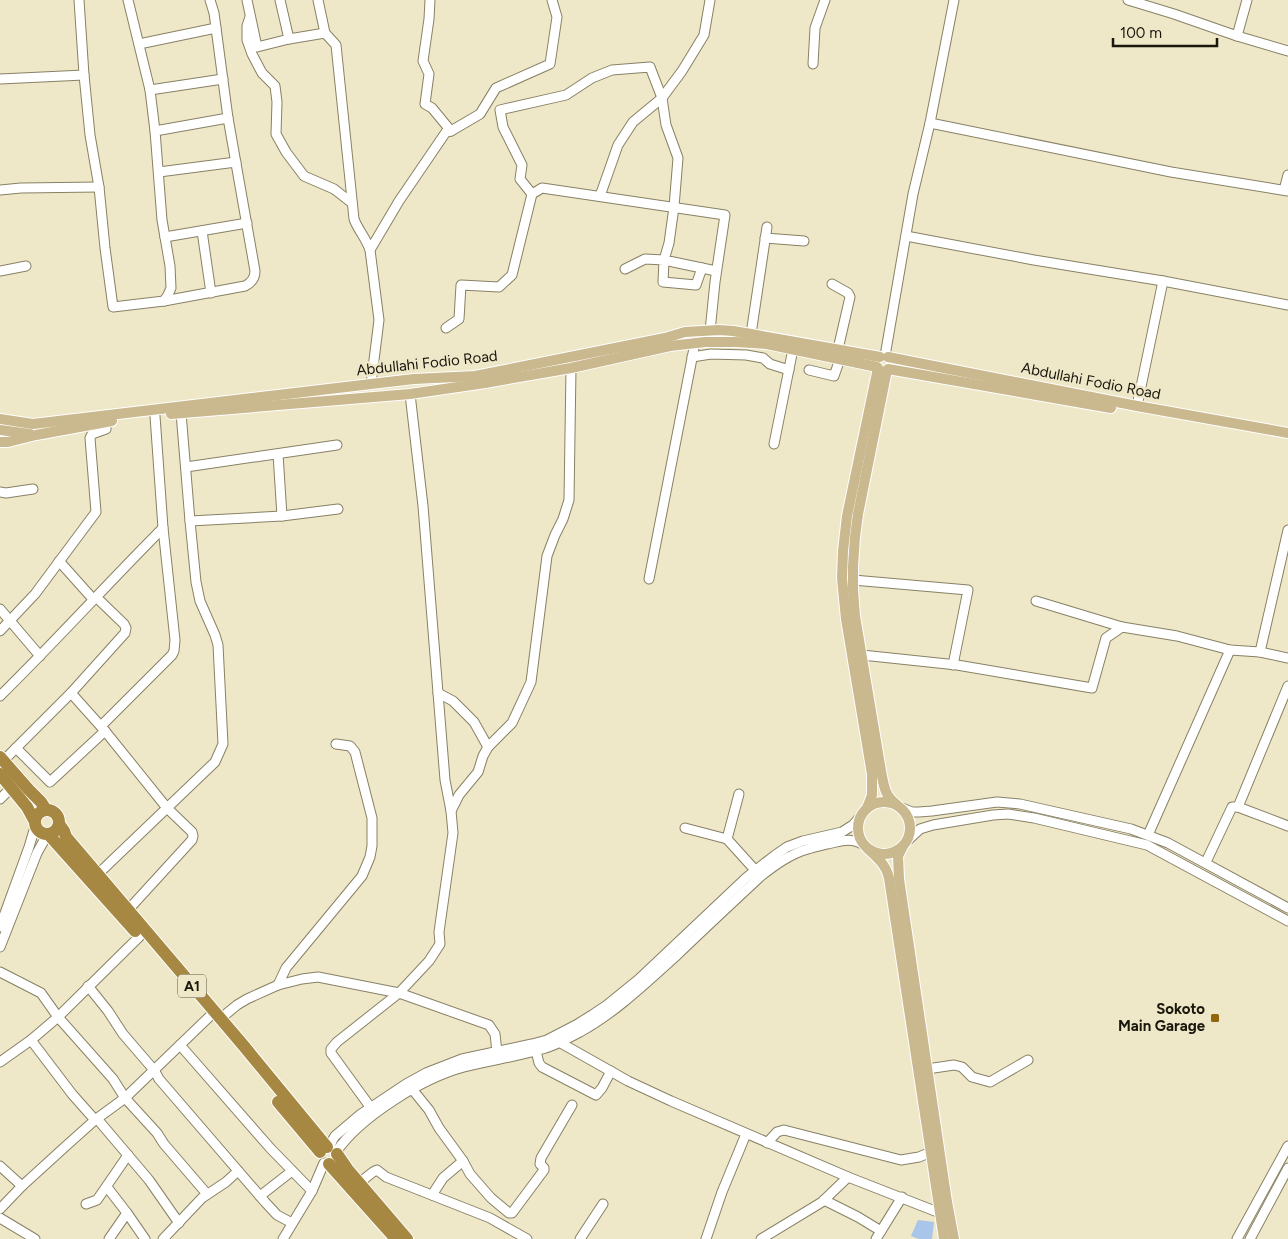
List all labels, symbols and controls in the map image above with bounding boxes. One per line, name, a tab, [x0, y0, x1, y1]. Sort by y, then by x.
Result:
scale bar	[1113, 15, 1217, 47]
text: 100 m	[1120, 24, 1162, 42]
street label: Abdullahi Fodio Road	[356, 347, 498, 379]
street label: Abdullahi Fodio Road	[1020, 359, 1162, 403]
road number: A1	[178, 974, 206, 998]
place label: Sokoto Main Garage	[1118, 1000, 1206, 1035]
marker: Sokoto Main Garage	[1209, 1012, 1221, 1024]

